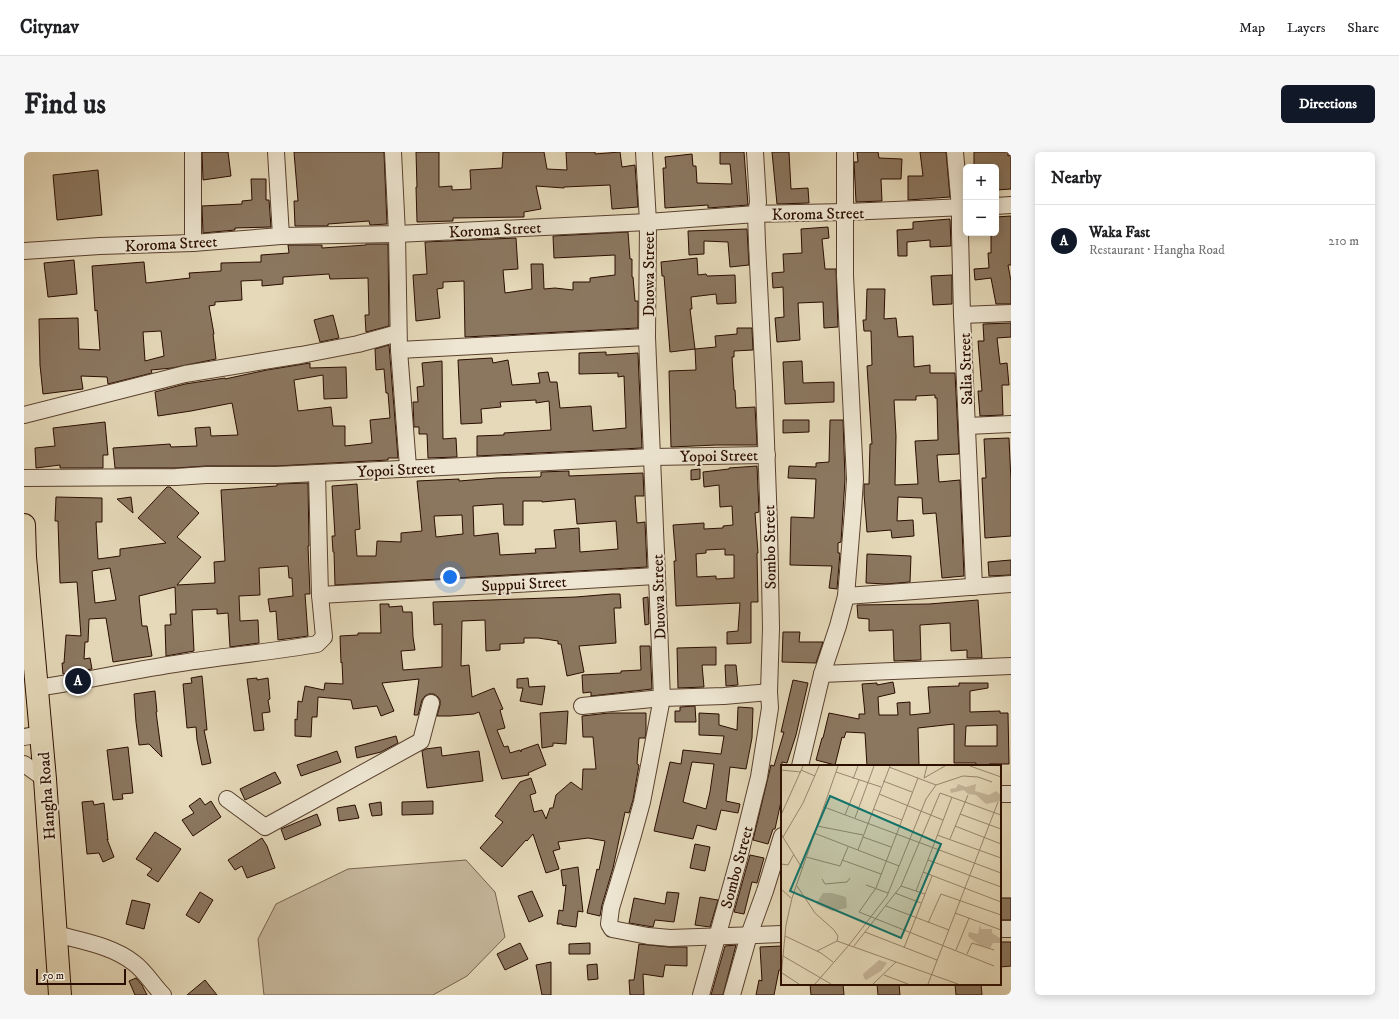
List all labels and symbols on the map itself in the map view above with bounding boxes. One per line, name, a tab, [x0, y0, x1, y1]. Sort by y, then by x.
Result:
street label: Koroma Street	[772, 203, 865, 225]
street label: Koroma Street	[448, 218, 542, 242]
street label: Duowa Street	[639, 231, 659, 317]
street label: Koroma Street	[124, 232, 218, 256]
street label: Salia Street	[955, 333, 977, 405]
street label: Yopoi Street	[680, 445, 758, 467]
street label: Yopoi Street	[357, 458, 436, 482]
street label: Sombo Street	[759, 504, 781, 589]
street label: Duowa Street	[648, 554, 670, 640]
your location	[440, 567, 460, 587]
street label: Suppui Street	[481, 572, 567, 596]
pin: A	[65, 666, 91, 696]
street label: Hangha Road	[34, 751, 60, 841]
inset map	[781, 765, 1001, 985]
street label: Sombo Street	[716, 824, 758, 911]
scale bar	[36, 967, 126, 986]

